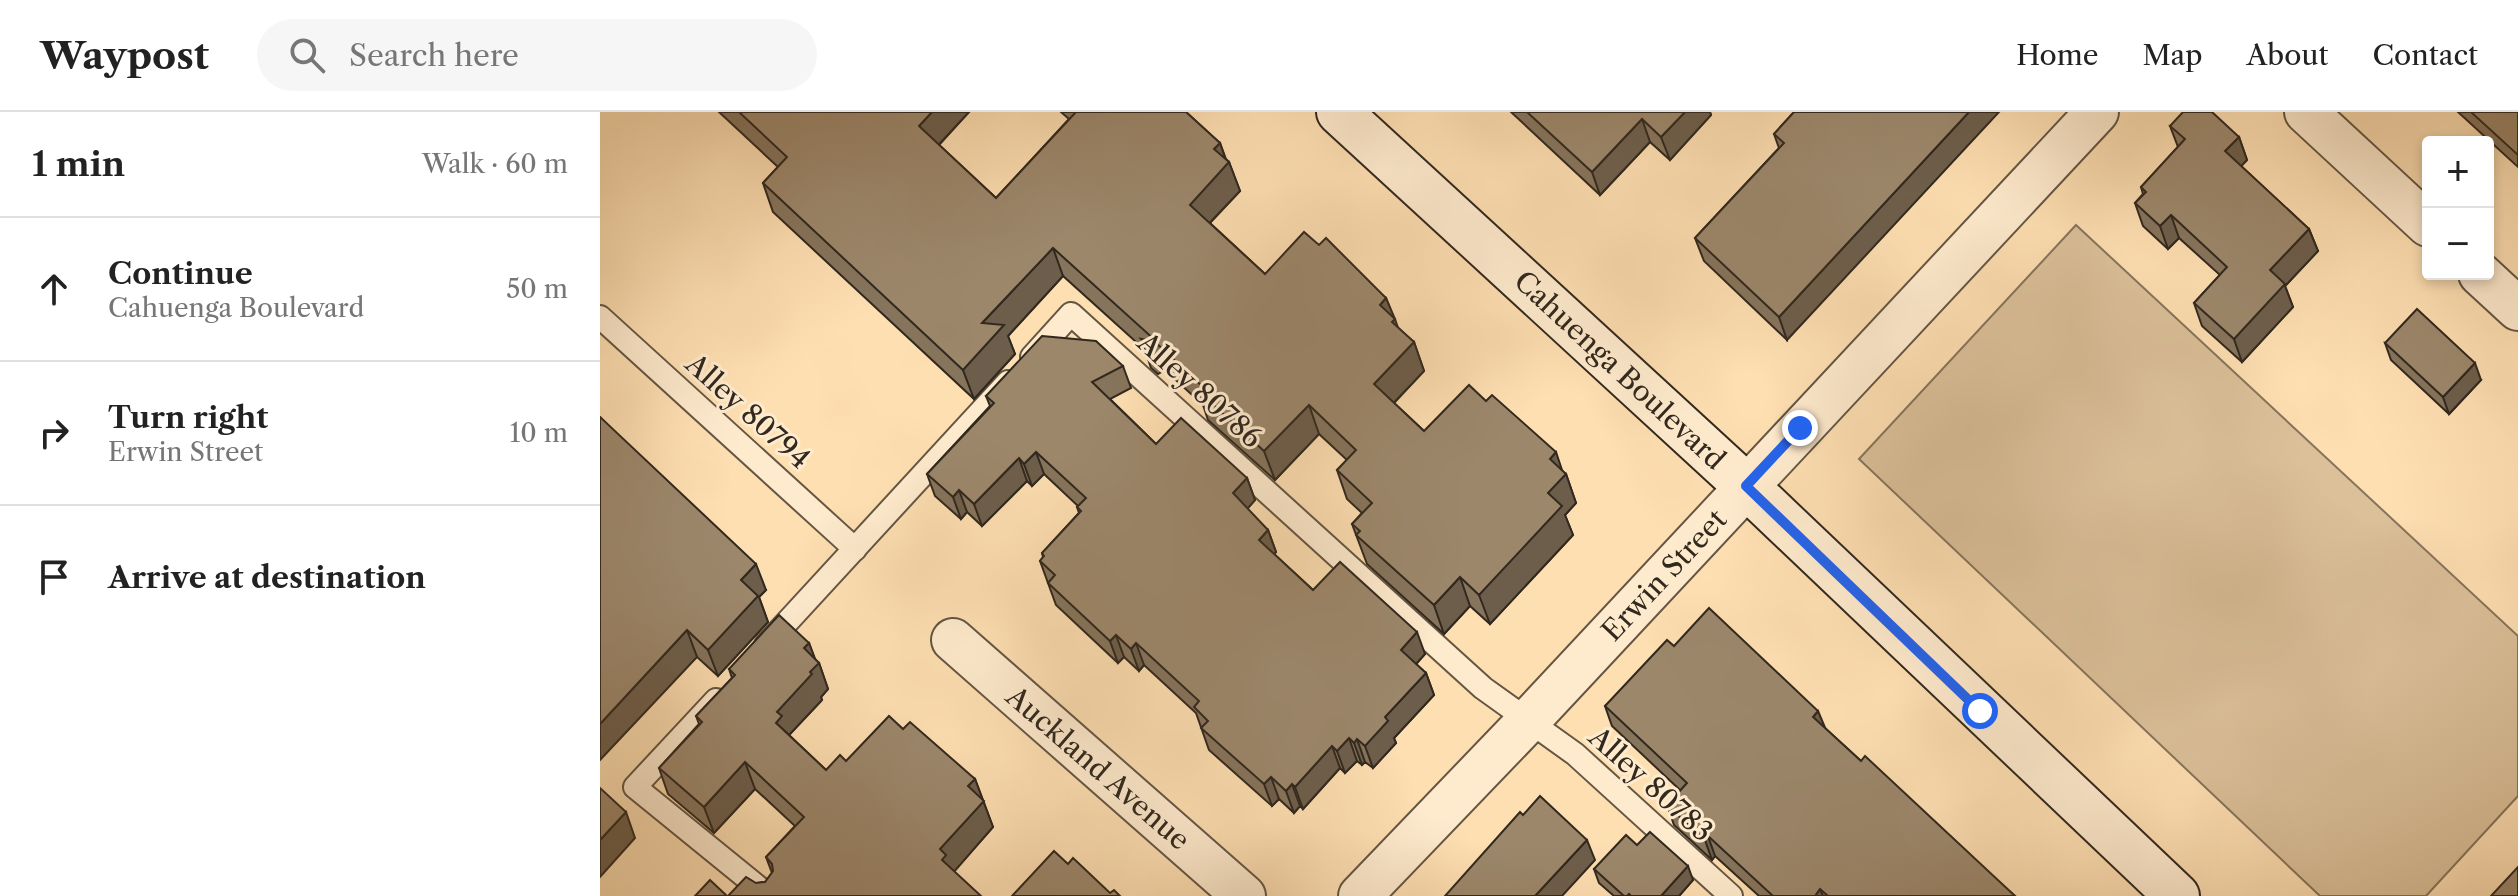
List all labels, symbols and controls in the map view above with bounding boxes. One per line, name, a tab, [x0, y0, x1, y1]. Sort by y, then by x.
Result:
search box	[257, 19, 817, 91]
text: Waypost	[40, 32, 209, 79]
icon: search	[285, 33, 329, 77]
text: Search here	[349, 37, 519, 74]
text: Home	[2016, 38, 2098, 72]
text: Map	[2142, 38, 2202, 72]
text: About	[2246, 38, 2328, 72]
text: Contact	[2372, 38, 2478, 72]
map controls	[2422, 136, 2494, 280]
button: +	[2422, 136, 2494, 208]
text: 1 min	[32, 143, 125, 185]
text: Walk · 60 m	[422, 148, 568, 180]
button: −	[2422, 208, 2494, 280]
text: Continue	[108, 255, 253, 292]
street label: Cahuenga Boulevard	[1507, 263, 1733, 477]
icon: ahead	[32, 267, 76, 311]
text: 50 m	[506, 273, 568, 305]
text: Cahuenga Boulevard	[108, 292, 364, 324]
street label: Alley 80786	[1130, 325, 1269, 455]
street label: Alley 80794	[678, 346, 817, 476]
text: Turn right	[108, 399, 268, 436]
route end	[1782, 410, 1818, 446]
icon: right	[32, 411, 76, 455]
text: 10 m	[509, 417, 568, 449]
text: Erwin Street	[108, 436, 263, 468]
street label: Erwin Street	[1595, 502, 1733, 648]
icon: arrive	[32, 555, 76, 599]
text: Arrive at destination	[108, 559, 426, 596]
street label: Auckland Avenue	[999, 678, 1197, 857]
route start	[1962, 693, 1998, 729]
street label: Alley 80783	[1581, 719, 1720, 848]

